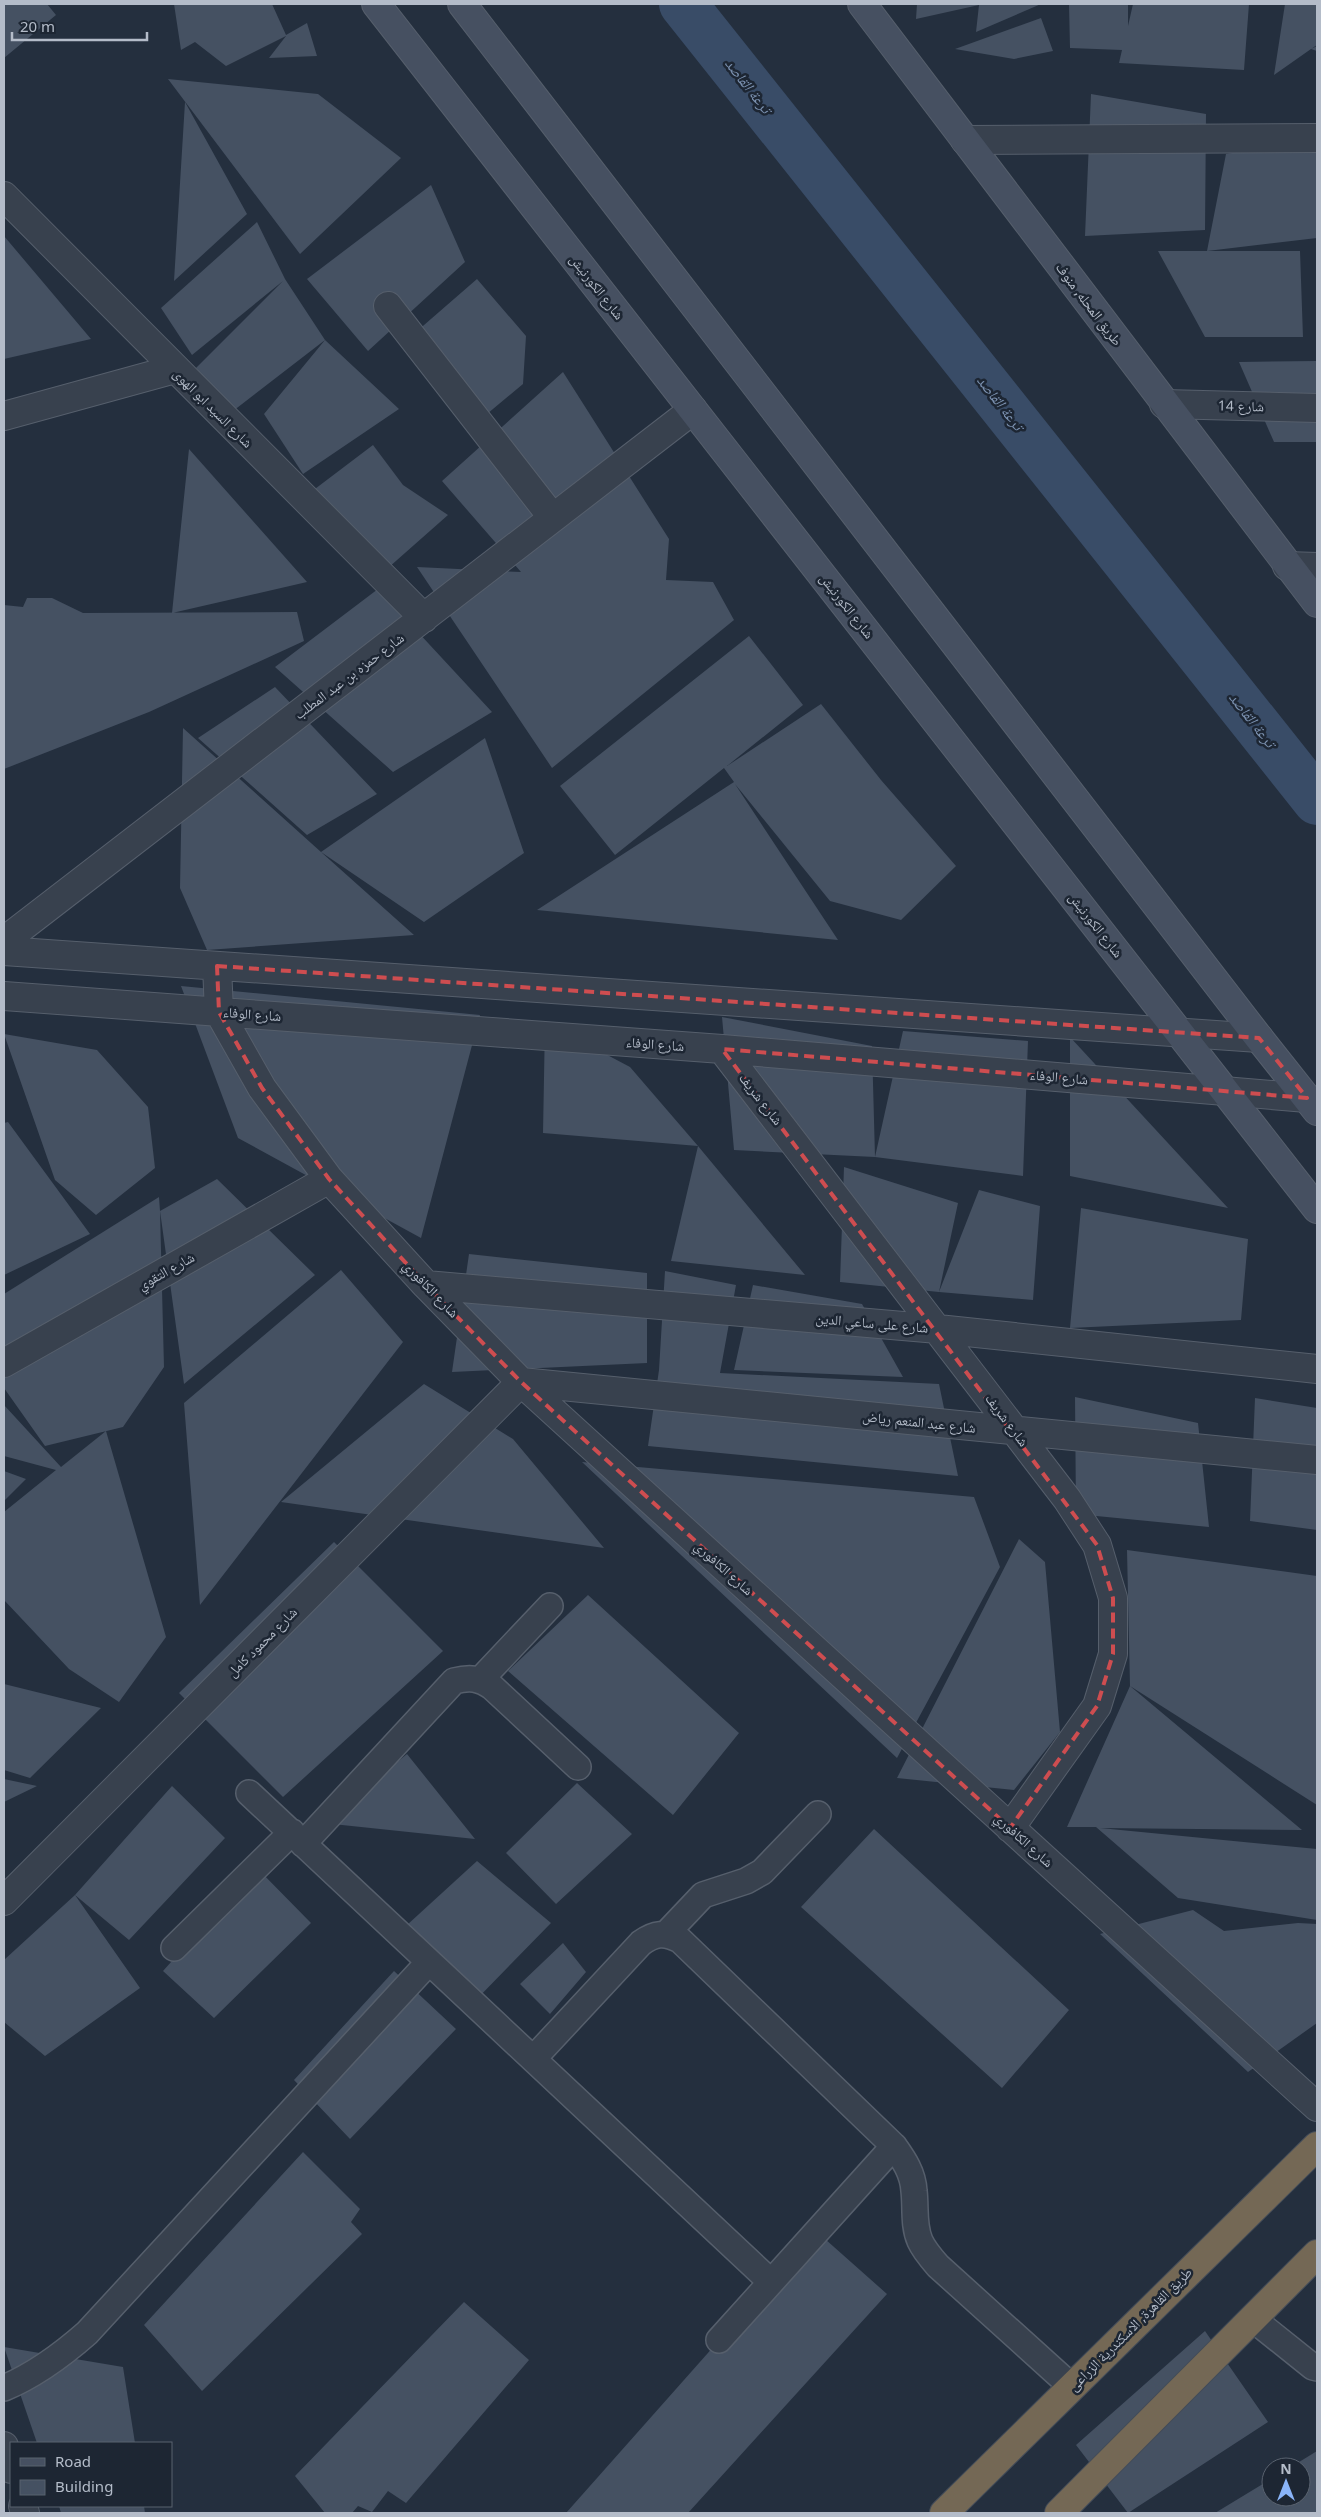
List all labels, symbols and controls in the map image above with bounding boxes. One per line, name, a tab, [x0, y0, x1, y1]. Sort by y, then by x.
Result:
scale bar	[12, 10, 148, 42]
text: 20 m	[20, 16, 55, 36]
water label: ترعة القاصد	[721, 54, 779, 120]
street label: شارع الكورنيش	[565, 250, 629, 324]
street label: طريق المحله, منوف	[1051, 258, 1127, 350]
street label: شارع السيد ابو الهوى	[169, 364, 257, 452]
water label: ترعة القاصد	[973, 371, 1031, 437]
street label: شارع 14	[1218, 396, 1264, 416]
street label: شارع الكورنيش	[815, 569, 879, 643]
street label: شارع حمزه بن عبد المطلب	[290, 628, 408, 724]
water label: ترعة القاصد	[1225, 688, 1283, 754]
street label: شارع الكورنيش	[1064, 888, 1128, 962]
street label: شارع الوفاء	[222, 1002, 282, 1026]
street label: شارع الوفاء	[625, 1032, 685, 1056]
street label: شارع الوفاء	[1029, 1064, 1089, 1090]
street label: شارع شريف	[734, 1069, 788, 1129]
street label: شارع التقوي	[134, 1247, 199, 1296]
street label: شارع الكافوري	[397, 1256, 464, 1323]
street label: شارع على ساعي الدين	[815, 1308, 929, 1339]
street label: شارع شريف	[981, 1389, 1033, 1451]
street label: شارع عبد المنعم رياض	[861, 1406, 977, 1438]
street label: شارع الكافوري	[689, 1536, 758, 1601]
street label: شارع محمود كامل	[222, 1602, 302, 1682]
street label: شارع الكافوري	[989, 1808, 1058, 1873]
street label: طريق القاهرة, الاسكندرية الزراعى	[1064, 2263, 1196, 2395]
legend	[10, 2442, 172, 2507]
text: Road	[55, 2451, 91, 2471]
north arrow	[1261, 2457, 1311, 2507]
text: N	[1280, 2459, 1292, 2478]
text: Building	[55, 2476, 113, 2496]

